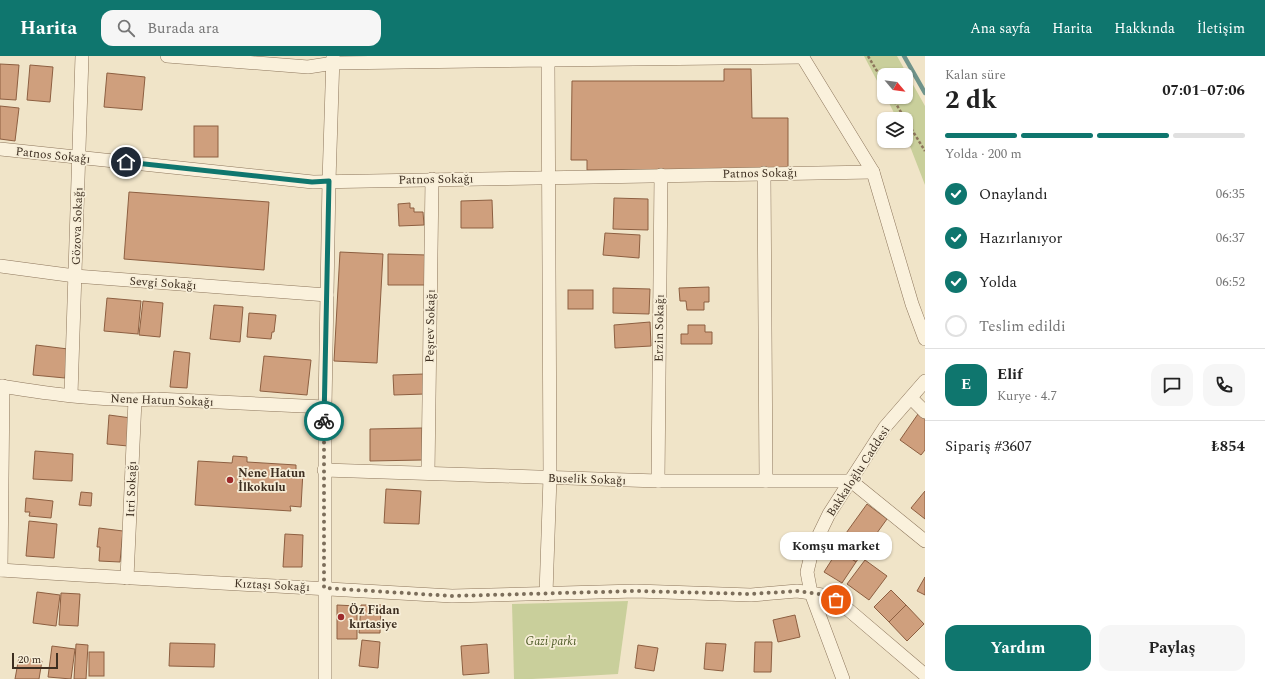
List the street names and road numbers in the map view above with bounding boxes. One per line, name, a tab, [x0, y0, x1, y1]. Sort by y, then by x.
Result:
street label: Patnos Sokağı	[15, 142, 91, 169]
street label: Patnos Sokağı	[722, 163, 798, 184]
street label: Patnos Sokağı	[398, 169, 474, 190]
street label: Gözova Sokağı	[67, 186, 88, 265]
street label: Sevgi Sokağı	[129, 272, 197, 295]
street label: Peşrev Sokağı	[420, 289, 441, 363]
street label: Erzin Sokağı	[649, 294, 670, 362]
street label: Nene Hatun Sokağı	[110, 389, 214, 412]
street label: Bakkaloğlu Caddesi	[822, 422, 895, 521]
street label: Itri Sokağı	[121, 460, 142, 517]
street label: Buselik Sokağı	[548, 469, 627, 490]
street label: Kıztaşı Sokağı	[234, 574, 311, 597]

